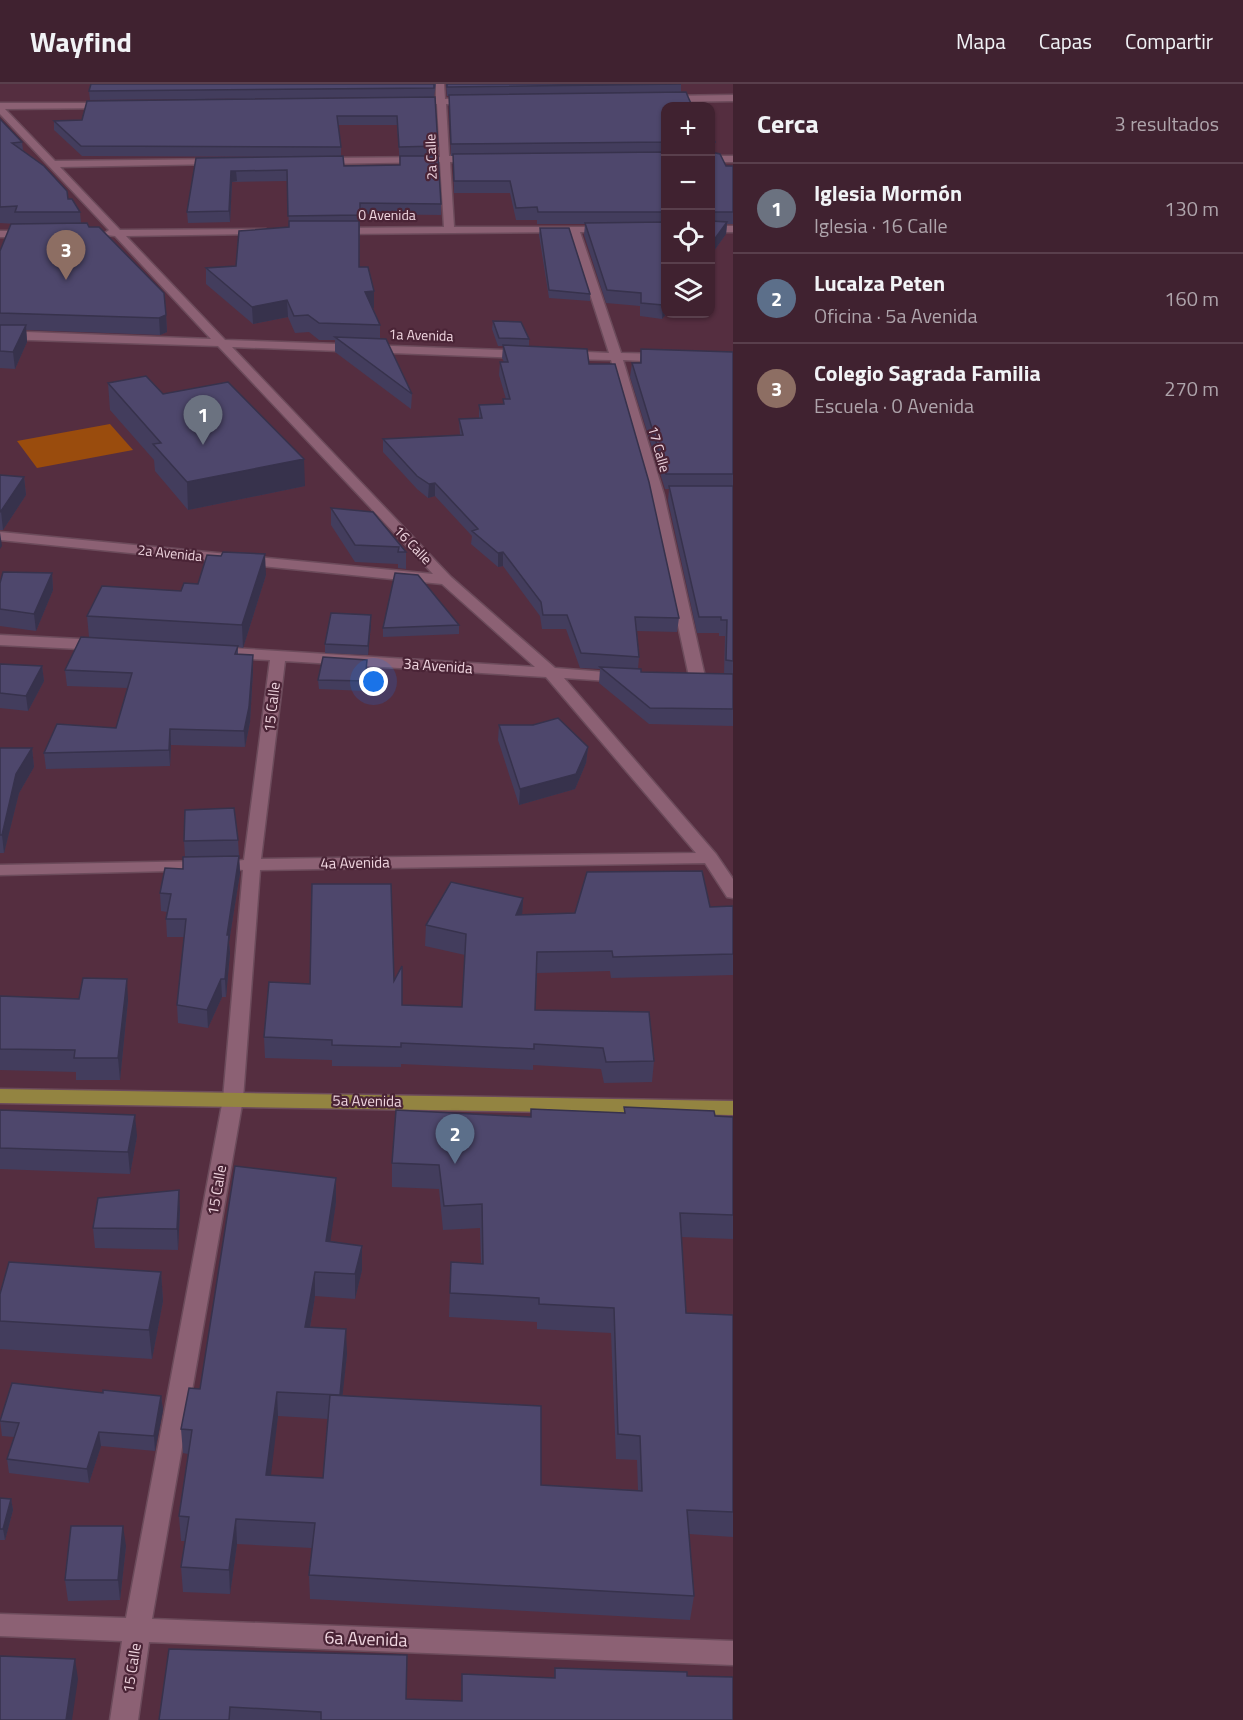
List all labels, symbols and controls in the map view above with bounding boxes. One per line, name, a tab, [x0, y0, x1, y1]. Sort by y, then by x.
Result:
text: Wayfind	[30, 20, 132, 63]
text: Mapa	[956, 25, 1006, 57]
text: Capas	[1039, 25, 1092, 57]
text: Compartir	[1125, 25, 1213, 57]
map controls	[661, 102, 715, 318]
button: +	[661, 102, 715, 156]
text: Cerca	[757, 104, 819, 143]
text: 3 resultados	[1115, 108, 1219, 139]
street label: 2a Calle	[419, 134, 442, 180]
button: −	[661, 156, 715, 210]
text: Iglesia Mormón	[814, 176, 962, 210]
text: 1	[771, 193, 782, 224]
text: 130 m	[1164, 193, 1219, 224]
street label: 0 Avenida	[358, 204, 416, 225]
button: locate	[661, 210, 715, 264]
text: Iglesia · 16 Calle	[814, 210, 948, 241]
pin: 3	[46, 230, 86, 280]
button: layers	[661, 264, 715, 318]
text: Lucalza Peten	[814, 266, 945, 300]
text: 2	[771, 283, 782, 314]
text: 160 m	[1164, 283, 1219, 314]
text: Oficina · 5a Avenida	[814, 300, 978, 331]
street label: 1a Avenida	[388, 323, 454, 346]
text: Colegio Sagrada Familia	[814, 356, 1041, 390]
text: 3	[771, 373, 782, 404]
text: 270 m	[1164, 373, 1219, 404]
text: Escuela · 0 Avenida	[814, 390, 974, 421]
pin: 1	[184, 396, 222, 445]
street label: 17 Calle	[643, 423, 676, 474]
street label: 16 Calle	[390, 520, 437, 569]
street label: 2a Avenida	[137, 539, 203, 566]
street label: 3a Avenida	[403, 652, 474, 679]
your location	[359, 667, 388, 696]
street label: 15 Calle	[257, 681, 286, 733]
street label: 4a Avenida	[320, 850, 390, 875]
street label: 5a Avenida	[332, 1088, 402, 1113]
pin: 2	[436, 1114, 474, 1164]
street label: 15 Calle	[201, 1163, 232, 1217]
street label: 6a Avenida	[324, 1624, 408, 1653]
street label: 15 Calle	[116, 1641, 147, 1695]

